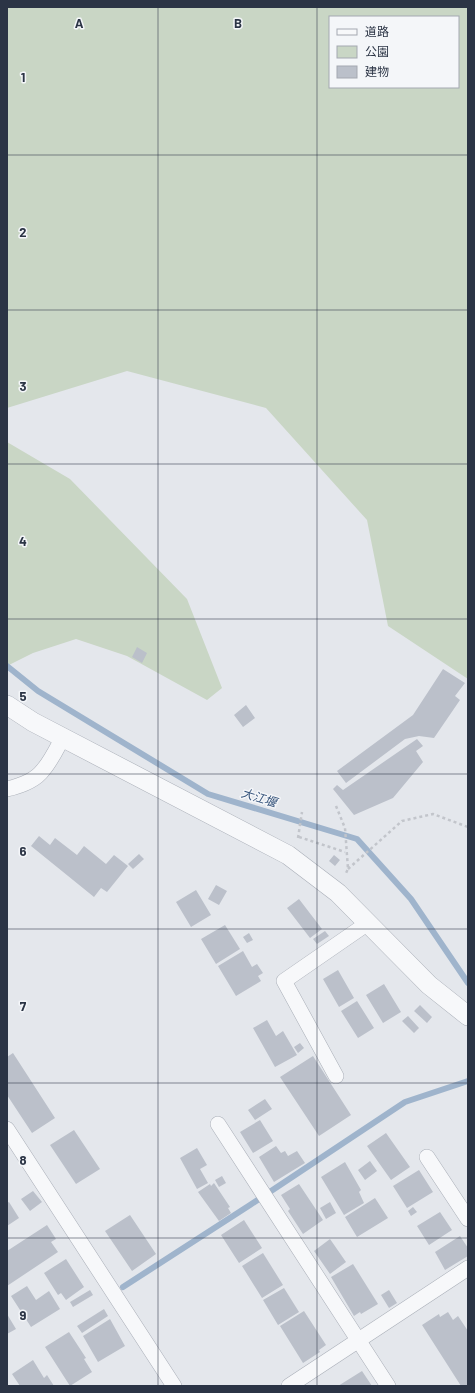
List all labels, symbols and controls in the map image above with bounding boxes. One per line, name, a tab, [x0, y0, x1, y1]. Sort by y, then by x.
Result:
text: A	[75, 15, 84, 31]
text: B	[234, 15, 242, 31]
legend	[329, 16, 459, 88]
text: 道路	[365, 24, 389, 38]
text: 公園	[365, 44, 389, 58]
text: 建物	[365, 64, 389, 78]
text: 1	[21, 69, 25, 85]
text: 2	[19, 224, 27, 240]
text: 3	[19, 378, 27, 394]
text: 4	[19, 533, 27, 549]
text: 5	[19, 688, 27, 704]
water label: 大江堰	[240, 785, 280, 810]
text: 6	[20, 843, 27, 859]
text: 7	[20, 998, 27, 1014]
text: 8	[19, 1152, 27, 1168]
text: 9	[20, 1307, 27, 1323]

